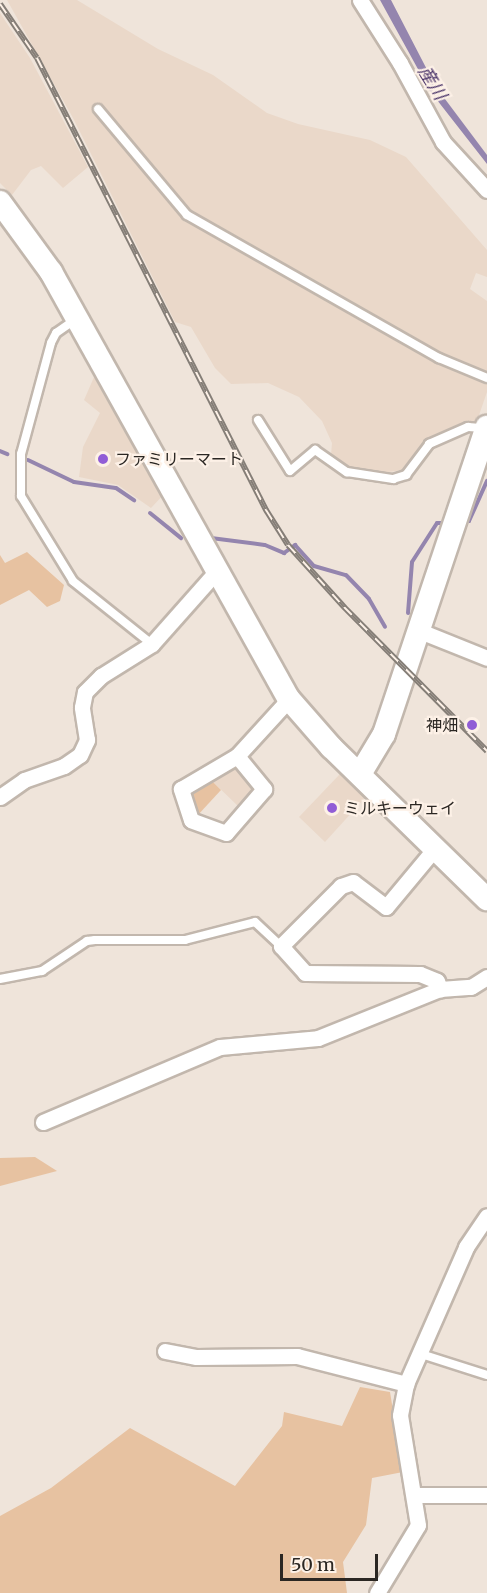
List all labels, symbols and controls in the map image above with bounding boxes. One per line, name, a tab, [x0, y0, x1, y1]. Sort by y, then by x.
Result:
water label: 産川	[413, 62, 451, 104]
place label: ファミリーマート	[115, 449, 243, 469]
marker: ファミリーマート	[96, 452, 110, 466]
place label: 神畑	[426, 715, 458, 735]
marker: 神畑	[463, 716, 481, 734]
place label: ミルキーウェイ	[344, 798, 456, 818]
marker: ミルキーウェイ	[325, 801, 339, 815]
scale bar	[283, 1542, 380, 1580]
text: 50 m	[291, 1553, 335, 1576]

